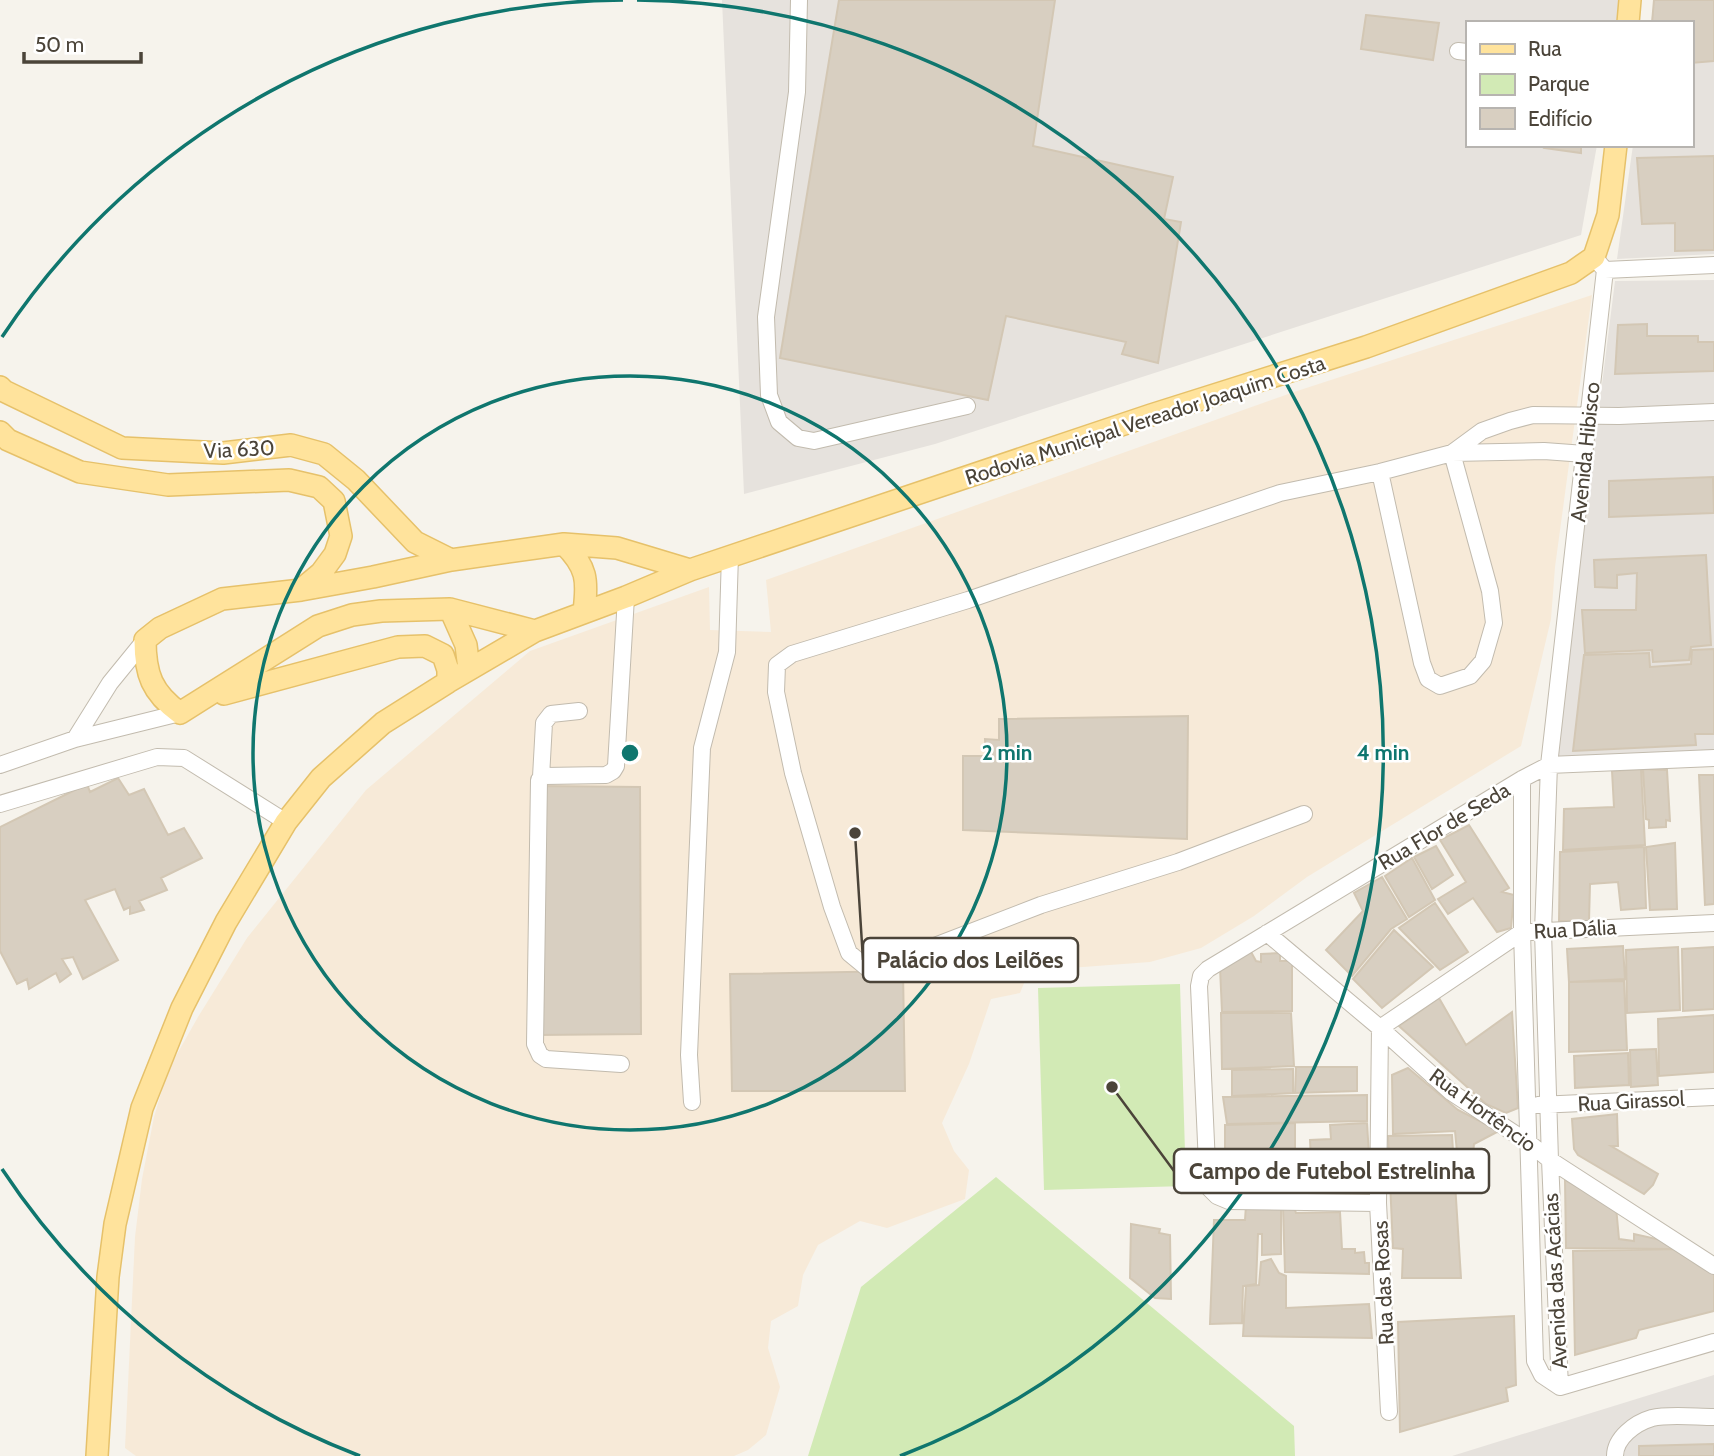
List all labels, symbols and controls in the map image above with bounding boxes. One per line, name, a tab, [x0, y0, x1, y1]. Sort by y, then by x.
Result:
scale bar	[24, 21, 142, 65]
legend	[1466, 21, 1693, 147]
text: 50 m	[35, 32, 84, 57]
text: Rua	[1528, 36, 1562, 61]
text: Parque	[1528, 71, 1590, 96]
text: Edifício	[1528, 106, 1592, 131]
street label: Rodovia Municipal Vereador Joaquim Costa	[962, 350, 1328, 490]
street label: Avenida Hibisco	[1565, 381, 1605, 523]
street label: Via 630	[203, 435, 275, 463]
text: 2 min	[982, 740, 1032, 765]
text: 4 min	[1357, 740, 1409, 765]
centre of rings	[618, 741, 642, 765]
street label: Rua Flor de Seda	[1374, 777, 1514, 875]
street label: Rua Dália	[1533, 914, 1617, 944]
callout: Palácio dos Leilões	[863, 938, 1078, 982]
text: Palácio dos Leilões	[876, 946, 1064, 974]
street label: Rua Hortêncio	[1425, 1063, 1541, 1157]
street label: Rua Girassol	[1577, 1086, 1685, 1116]
callout: Campo de Futebol Estrelinha	[1174, 1149, 1489, 1193]
text: Campo de Futebol Estrelinha	[1189, 1157, 1476, 1185]
street label: Avenida das Acácias	[1538, 1192, 1572, 1370]
street label: Rua das Rosas	[1367, 1220, 1399, 1346]

